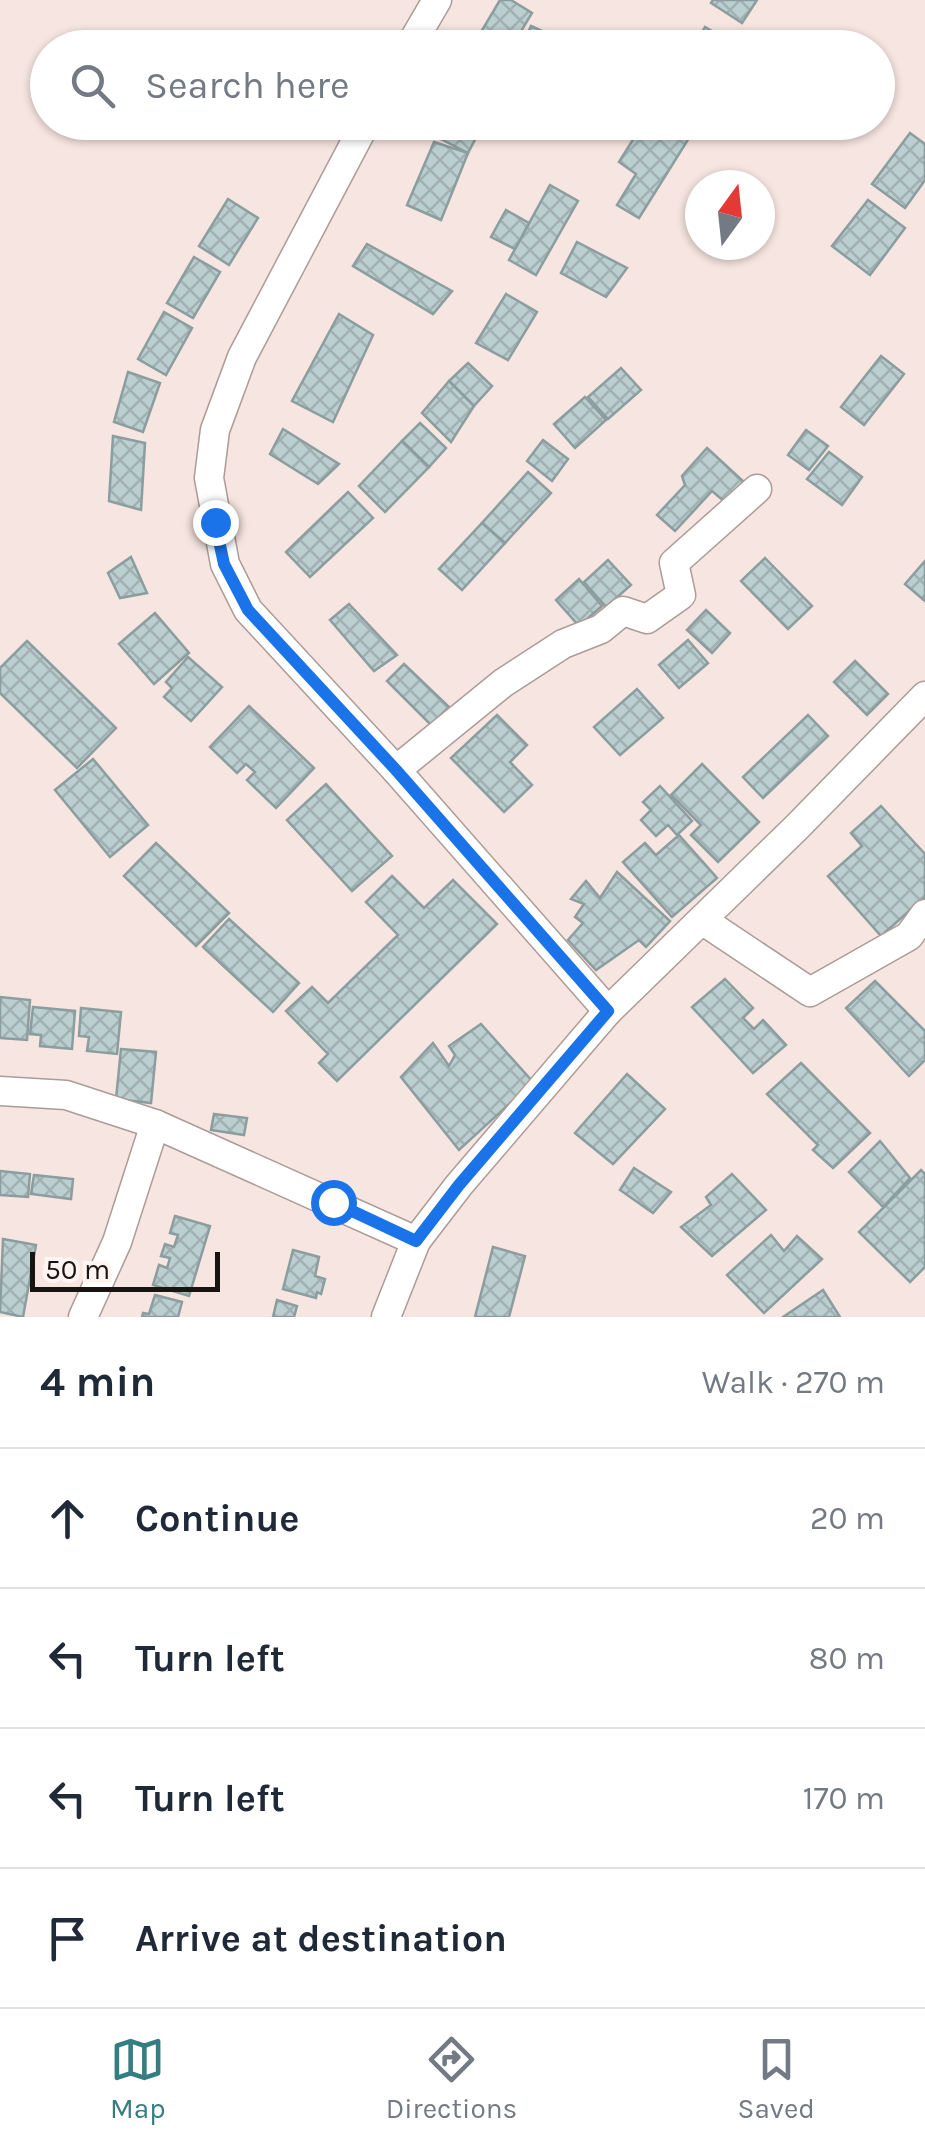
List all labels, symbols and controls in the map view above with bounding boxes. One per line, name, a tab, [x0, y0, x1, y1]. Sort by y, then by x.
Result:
search box	[30, 30, 895, 140]
icon: search	[65, 58, 120, 113]
text: Search here	[145, 63, 349, 108]
north arrow	[685, 170, 775, 260]
route end	[193, 500, 239, 546]
route start	[311, 1180, 357, 1226]
scale bar	[30, 1247, 220, 1292]
text: 50 m	[45, 1253, 110, 1286]
text: 4 min	[40, 1357, 155, 1407]
text: Walk · 270 m	[702, 1364, 885, 1401]
icon: ahead	[40, 1491, 95, 1546]
text: Continue	[135, 1496, 299, 1541]
text: 20 m	[810, 1500, 885, 1537]
icon: left	[40, 1631, 95, 1686]
text: Turn left	[135, 1636, 285, 1681]
text: 80 m	[809, 1640, 885, 1677]
icon: left	[40, 1771, 95, 1826]
text: Turn left	[135, 1776, 285, 1821]
text: 170 m	[803, 1780, 885, 1817]
icon: arrive	[40, 1911, 95, 1966]
text: Arrive at destination	[135, 1916, 507, 1961]
tab: Map	[110, 2032, 166, 2125]
tab: Directions	[386, 2032, 517, 2125]
tab: Saved	[737, 2032, 815, 2125]

